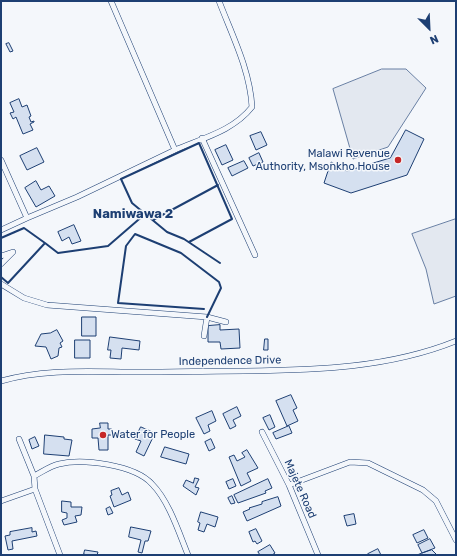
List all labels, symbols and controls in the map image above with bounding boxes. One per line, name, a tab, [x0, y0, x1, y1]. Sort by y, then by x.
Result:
north arrow	[409, 8, 449, 48]
text: N	[428, 32, 440, 47]
place label: Malawi Revenue Authority, Msonkho House	[255, 147, 390, 173]
marker: Malawi Revenue Authority, Msonkho House	[393, 155, 403, 165]
district label: Namiwawa 2	[93, 206, 173, 222]
street label: Independence Drive	[179, 354, 281, 368]
place label: Water for People	[111, 428, 195, 442]
marker: Water for People	[98, 430, 108, 440]
street label: Majete Road	[281, 458, 319, 520]

